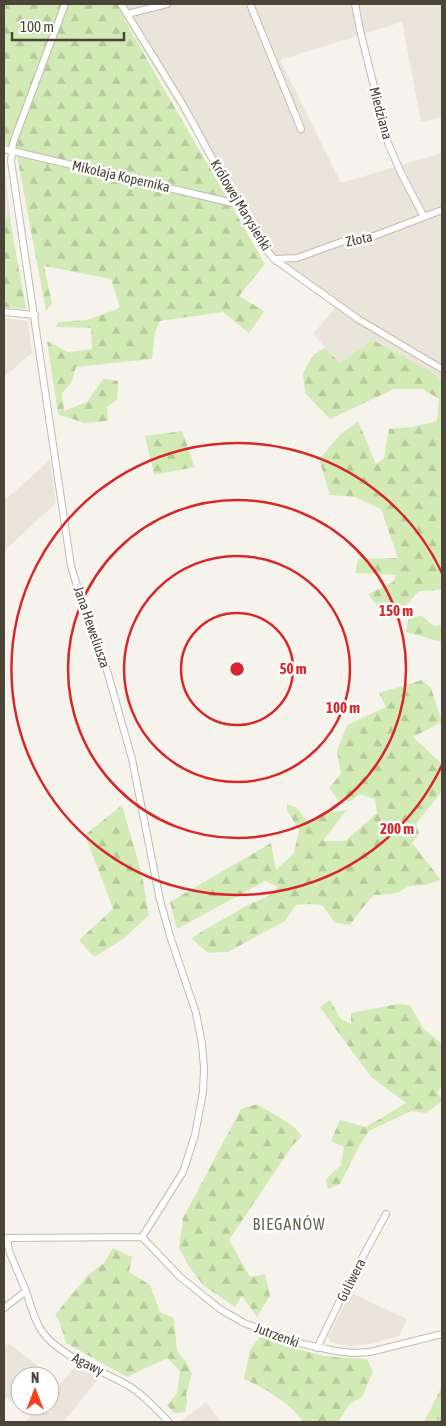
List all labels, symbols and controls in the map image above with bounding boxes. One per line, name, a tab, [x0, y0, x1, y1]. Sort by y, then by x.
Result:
scale bar	[12, 10, 125, 42]
text: 100 m	[20, 18, 54, 35]
street label: Miedziana	[366, 85, 396, 141]
street label: Mikołaja Kopernika	[71, 157, 171, 195]
street label: Królowej Marysieńki	[208, 157, 274, 253]
street label: Złota	[344, 228, 374, 250]
street label: Jana Heweliusza	[71, 584, 113, 670]
text: 150 m	[379, 602, 413, 619]
centre of rings	[228, 660, 246, 678]
text: 50 m	[280, 660, 307, 677]
text: 100 m	[326, 699, 360, 716]
text: 200 m	[380, 820, 414, 837]
district label: BIEGANÓW	[252, 1215, 326, 1233]
street label: Guliwera	[333, 1256, 369, 1304]
street label: Jutrzenki	[252, 1320, 302, 1350]
street label: Agawy	[70, 1349, 107, 1379]
north arrow	[10, 1366, 60, 1416]
text: N	[31, 1370, 39, 1386]

